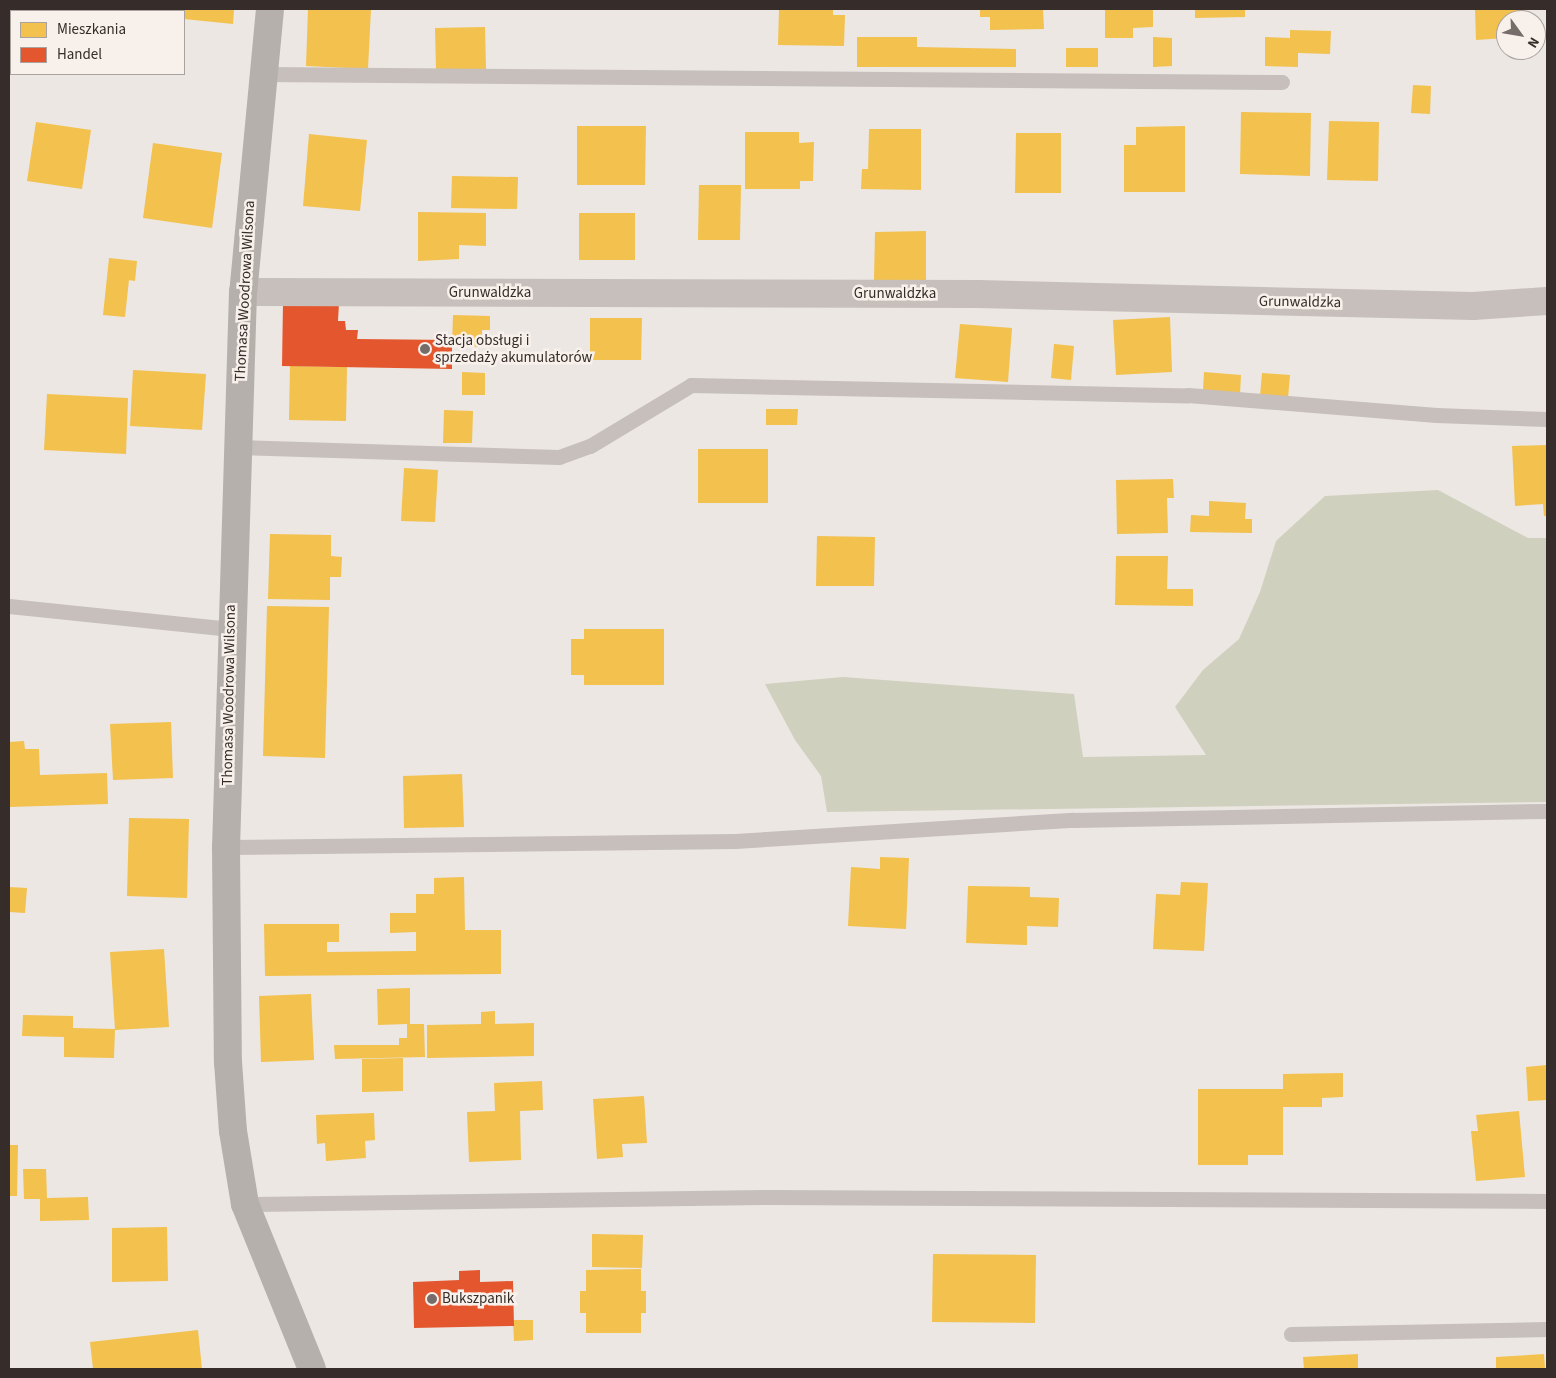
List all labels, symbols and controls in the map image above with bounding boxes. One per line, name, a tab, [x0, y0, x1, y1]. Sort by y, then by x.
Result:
legend	[10, 10, 185, 75]
north arrow	[1496, 10, 1546, 60]
text: Mieszkania	[57, 19, 126, 40]
text: N	[1522, 33, 1544, 52]
text: Handel	[57, 44, 102, 65]
street label: Thomasa Woodrowa Wilsona	[231, 200, 259, 382]
street label: Grunwaldzka	[449, 284, 531, 302]
street label: Grunwaldzka	[854, 285, 936, 303]
street label: Grunwaldzka	[1259, 292, 1341, 312]
place label: Stacja obsługi i sprzedaży akumulatorów	[435, 331, 592, 366]
marker: Stacja obsługi i sprzedaży akumulatorów	[419, 343, 431, 355]
street label: Thomasa Woodrowa Wilsona	[218, 604, 240, 786]
place label: Bukszpanik	[442, 1290, 514, 1308]
marker: Bukszpanik	[426, 1293, 438, 1305]

